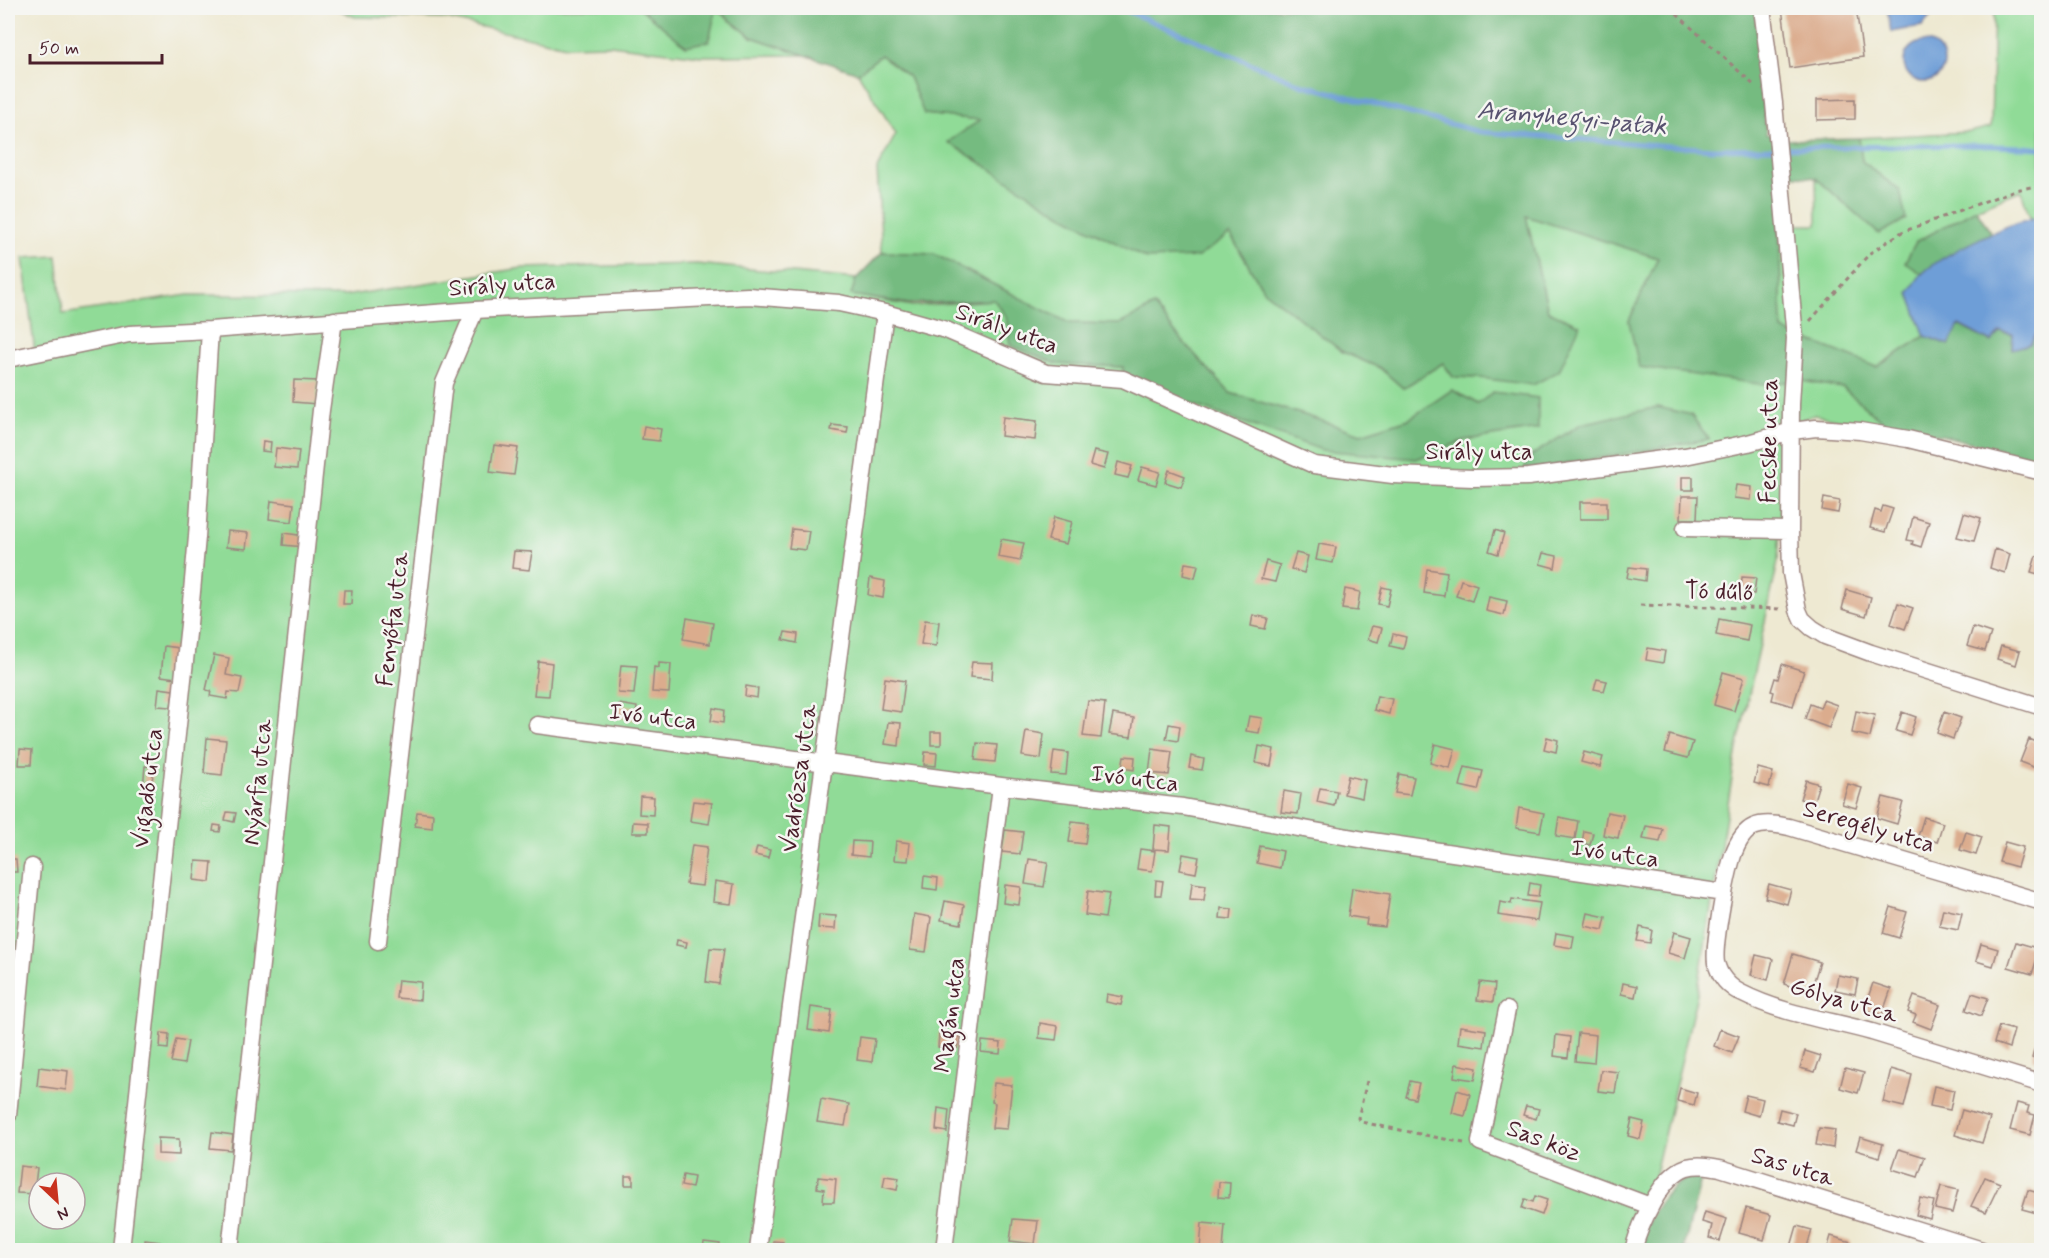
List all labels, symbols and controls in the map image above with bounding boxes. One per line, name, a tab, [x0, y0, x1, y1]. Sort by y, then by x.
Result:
scale bar	[30, 27, 162, 65]
text: 50 m	[39, 37, 79, 61]
water label: Aranyhegyi-patak	[1475, 94, 1668, 147]
street label: Sirály utca	[448, 266, 556, 305]
street label: Sirály utca	[951, 297, 1062, 362]
street label: Fecske utca	[1753, 378, 1786, 504]
street label: Sirály utca	[1426, 437, 1532, 468]
street label: Fenyőfa utca	[370, 549, 417, 688]
street label: Tó dűlő	[1684, 576, 1754, 609]
street label: Ivó utca	[607, 697, 698, 738]
street label: Vadrózsa utca	[774, 701, 825, 854]
street label: Nyárfa utca	[236, 717, 281, 847]
street label: Vigadó utca	[126, 726, 174, 850]
street label: Ivó utca	[1089, 759, 1180, 800]
street label: Seregély utca	[1799, 794, 1938, 863]
street label: Ivó utca	[1569, 833, 1661, 876]
street label: Magán utca	[928, 956, 976, 1075]
street label: Gólya utca	[1786, 971, 1902, 1032]
street label: Sas köz	[1502, 1113, 1585, 1170]
street label: Sas utca	[1747, 1140, 1838, 1195]
north arrow	[27, 1171, 87, 1231]
text: N	[54, 1201, 72, 1225]

